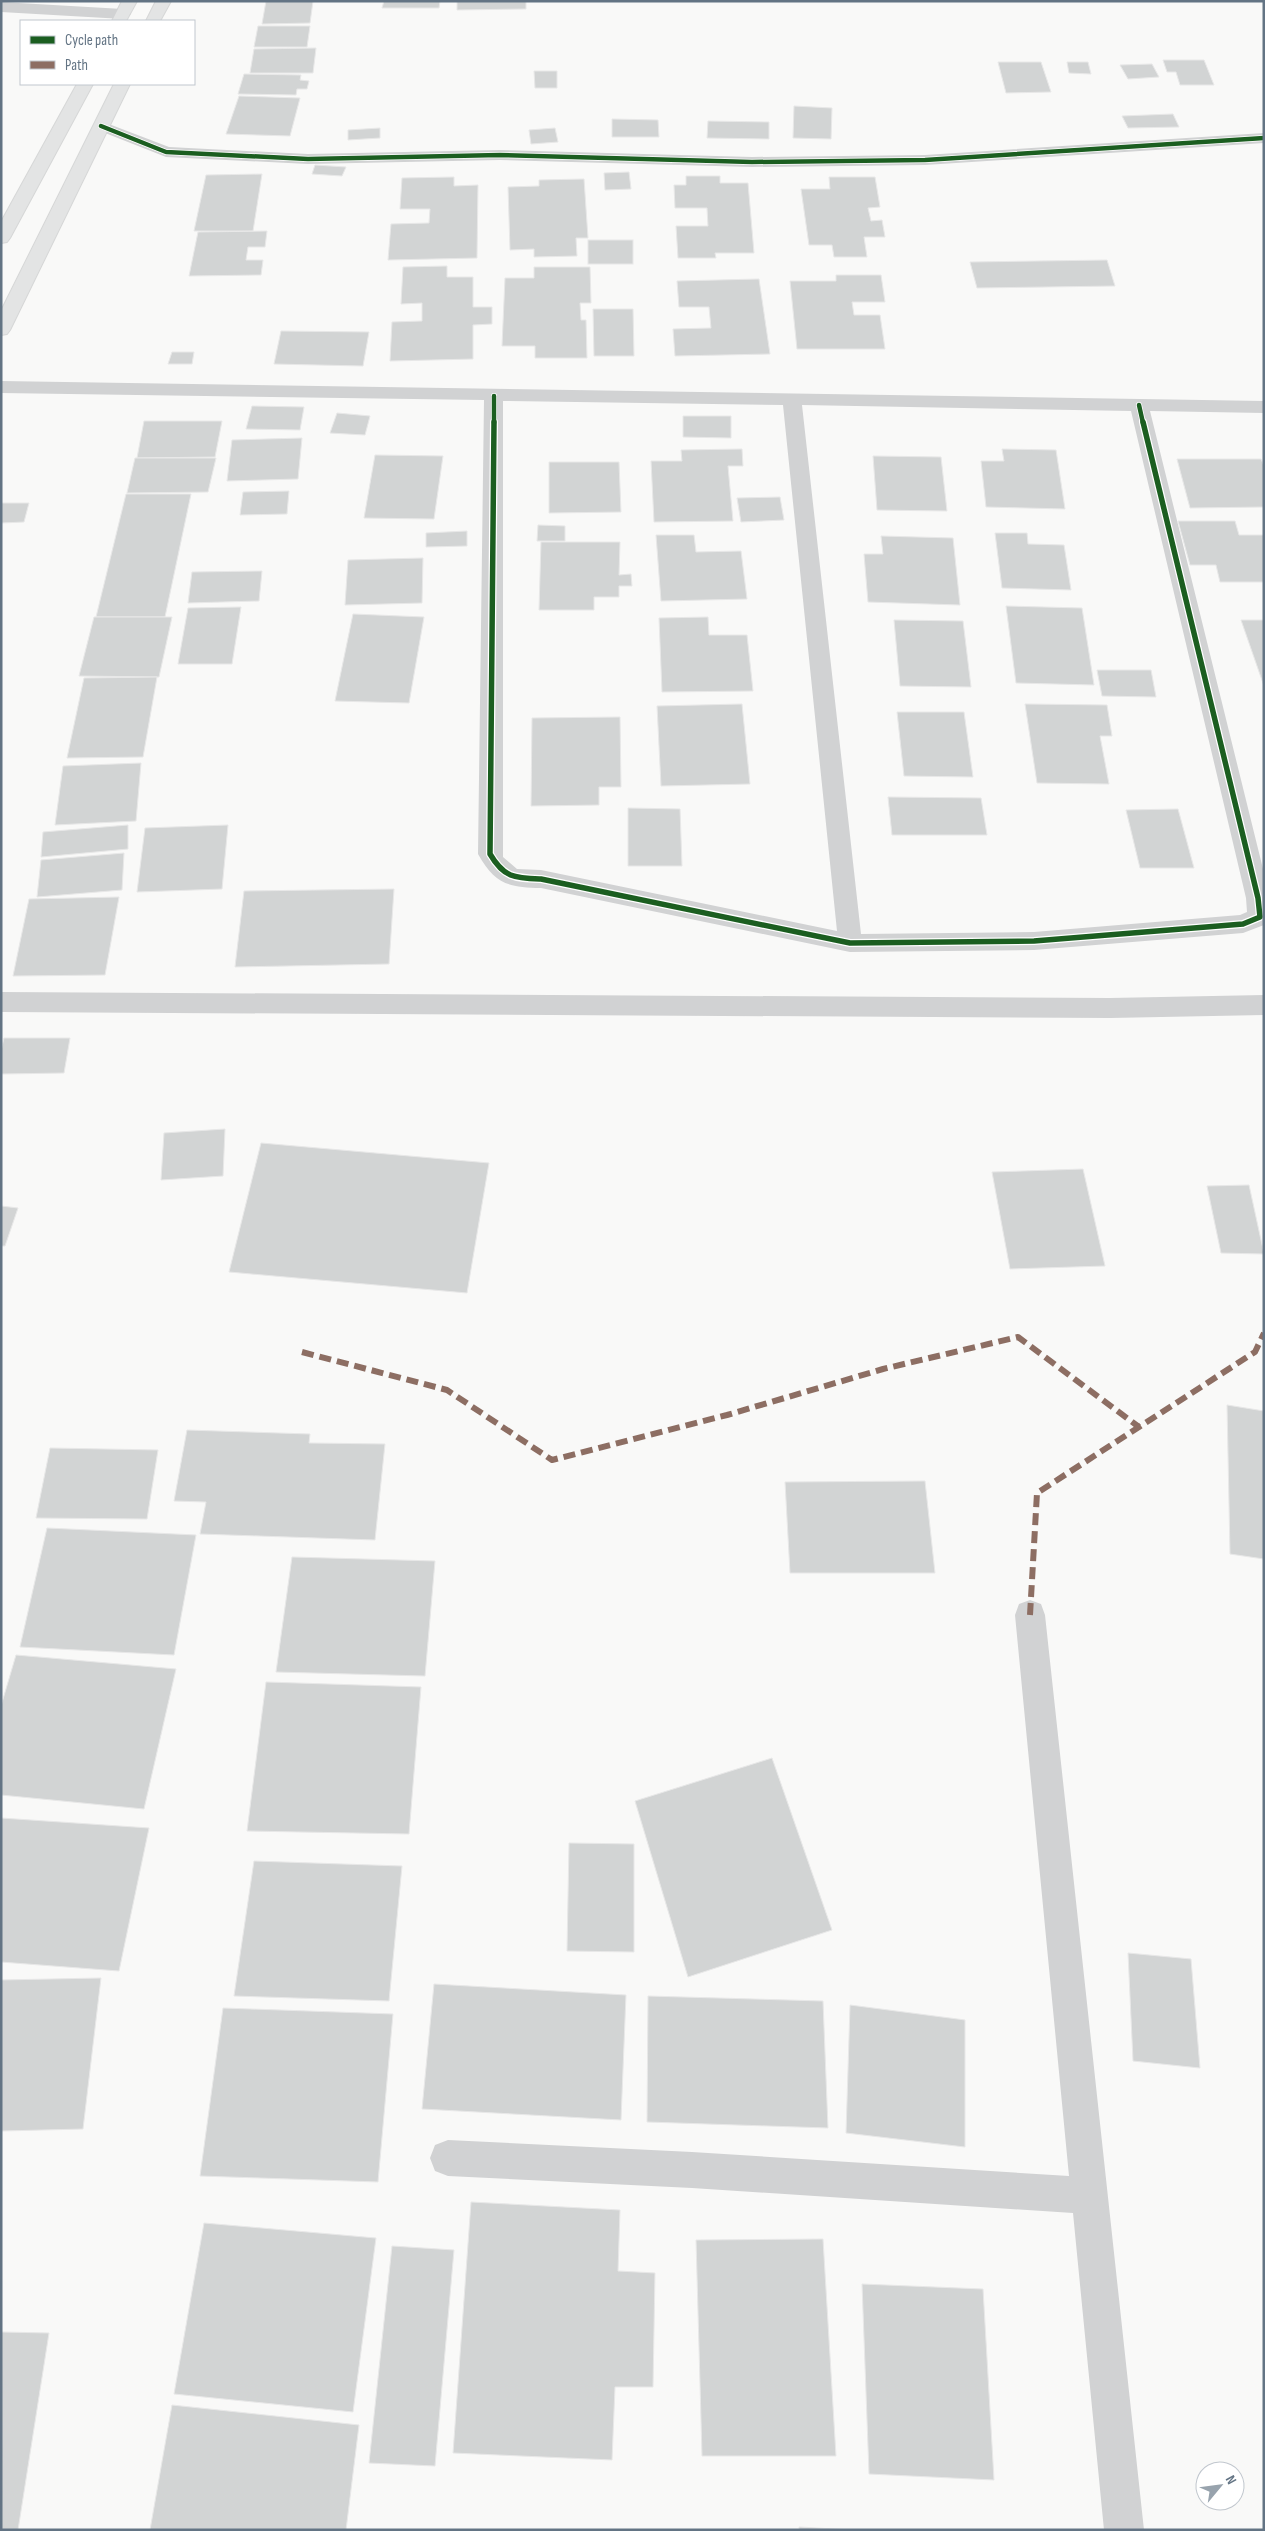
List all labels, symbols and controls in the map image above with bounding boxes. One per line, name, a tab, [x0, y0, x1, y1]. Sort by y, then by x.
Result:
legend	[20, 20, 195, 85]
text: Cycle path	[65, 31, 118, 50]
text: Path	[65, 56, 88, 75]
north arrow	[1195, 2461, 1245, 2511]
text: N	[1222, 2473, 1240, 2487]

